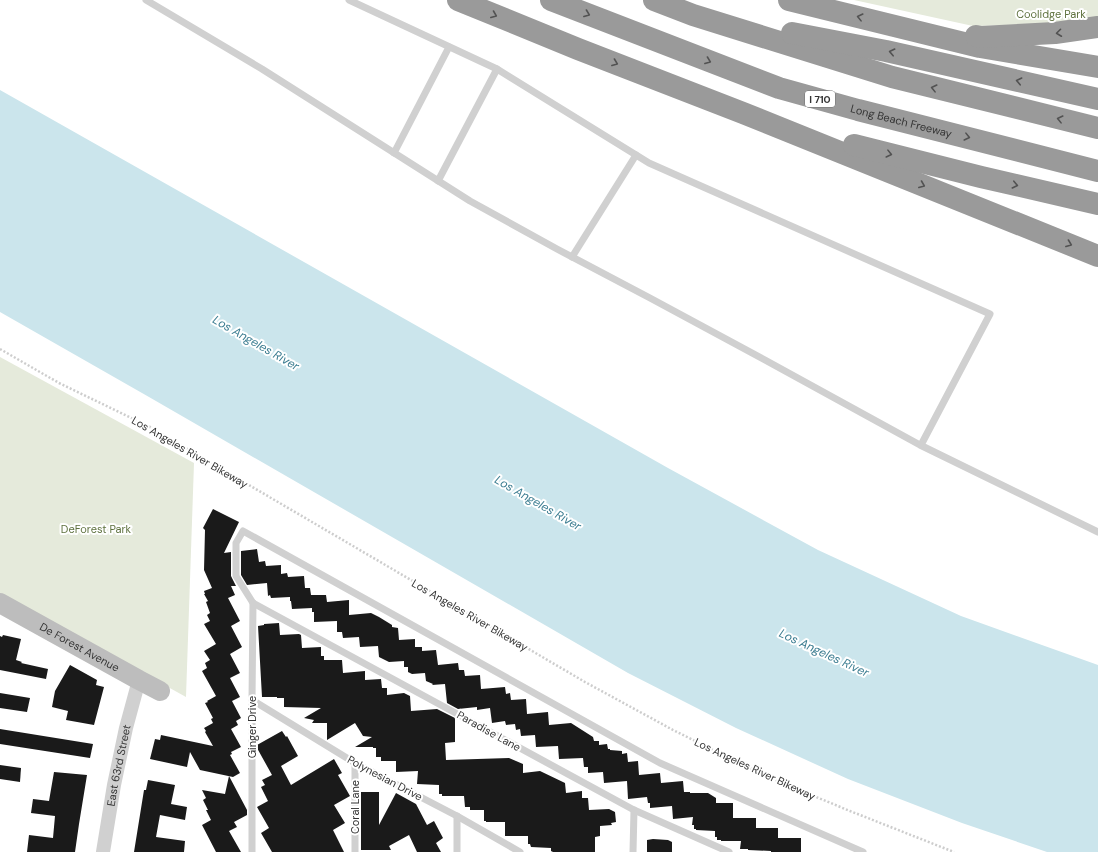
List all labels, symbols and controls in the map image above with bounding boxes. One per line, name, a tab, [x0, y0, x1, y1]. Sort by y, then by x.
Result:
park label: Coolidge Park	[1016, 7, 1086, 21]
one-way arrow	[490, 10, 497, 18]
one-way arrow	[584, 10, 591, 18]
one-way arrow	[857, 14, 864, 22]
one-way arrow	[1056, 28, 1062, 37]
one-way arrow	[889, 49, 895, 57]
one-way arrow	[705, 56, 712, 64]
one-way arrow	[611, 59, 618, 67]
one-way arrow	[1016, 78, 1022, 86]
one-way arrow	[931, 84, 937, 92]
road number: I 710	[805, 91, 835, 107]
street label: Long Beach Freeway	[849, 101, 953, 141]
one-way arrow	[1057, 115, 1063, 123]
one-way arrow	[964, 133, 970, 141]
one-way arrow	[885, 149, 892, 158]
one-way arrow	[918, 180, 926, 188]
one-way arrow	[1012, 181, 1018, 189]
one-way arrow	[1065, 240, 1072, 248]
water label: Los Angeles River	[210, 312, 303, 375]
street label: Los Angeles River Bikeway	[129, 413, 251, 491]
water label: Los Angeles River	[492, 472, 585, 535]
park label: DeForest Park	[61, 522, 132, 536]
street label: Los Angeles River Bikeway	[409, 576, 531, 654]
street label: De Forest Avenue	[37, 619, 122, 675]
water label: Los Angeles River	[776, 625, 872, 681]
street label: Ginger Drive	[245, 696, 259, 758]
street label: Paradise Lane	[455, 708, 523, 754]
street label: East 63rd Street	[104, 723, 134, 807]
street label: Los Angeles River Bikeway	[692, 735, 818, 803]
street label: Polynesian Drive	[345, 752, 425, 804]
street label: Coral Lane	[348, 780, 362, 834]

